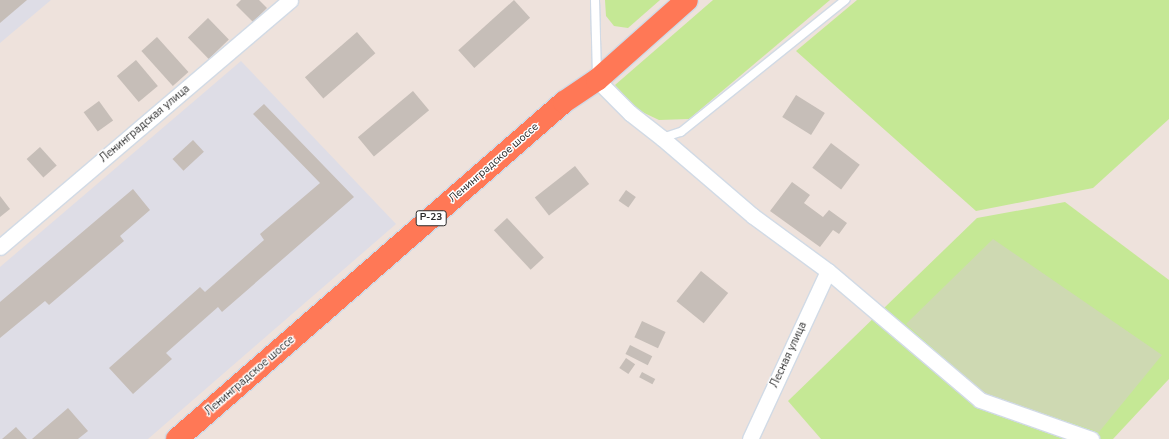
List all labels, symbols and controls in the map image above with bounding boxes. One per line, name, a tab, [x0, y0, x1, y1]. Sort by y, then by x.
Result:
street label: Ленинградская улица	[97, 82, 193, 166]
street label: Ленинградское шоссе	[446, 120, 542, 206]
road number: Р-23	[415, 210, 447, 226]
street label: Лесная улица	[768, 320, 810, 390]
street label: Ленинградское шоссе	[202, 333, 298, 419]

